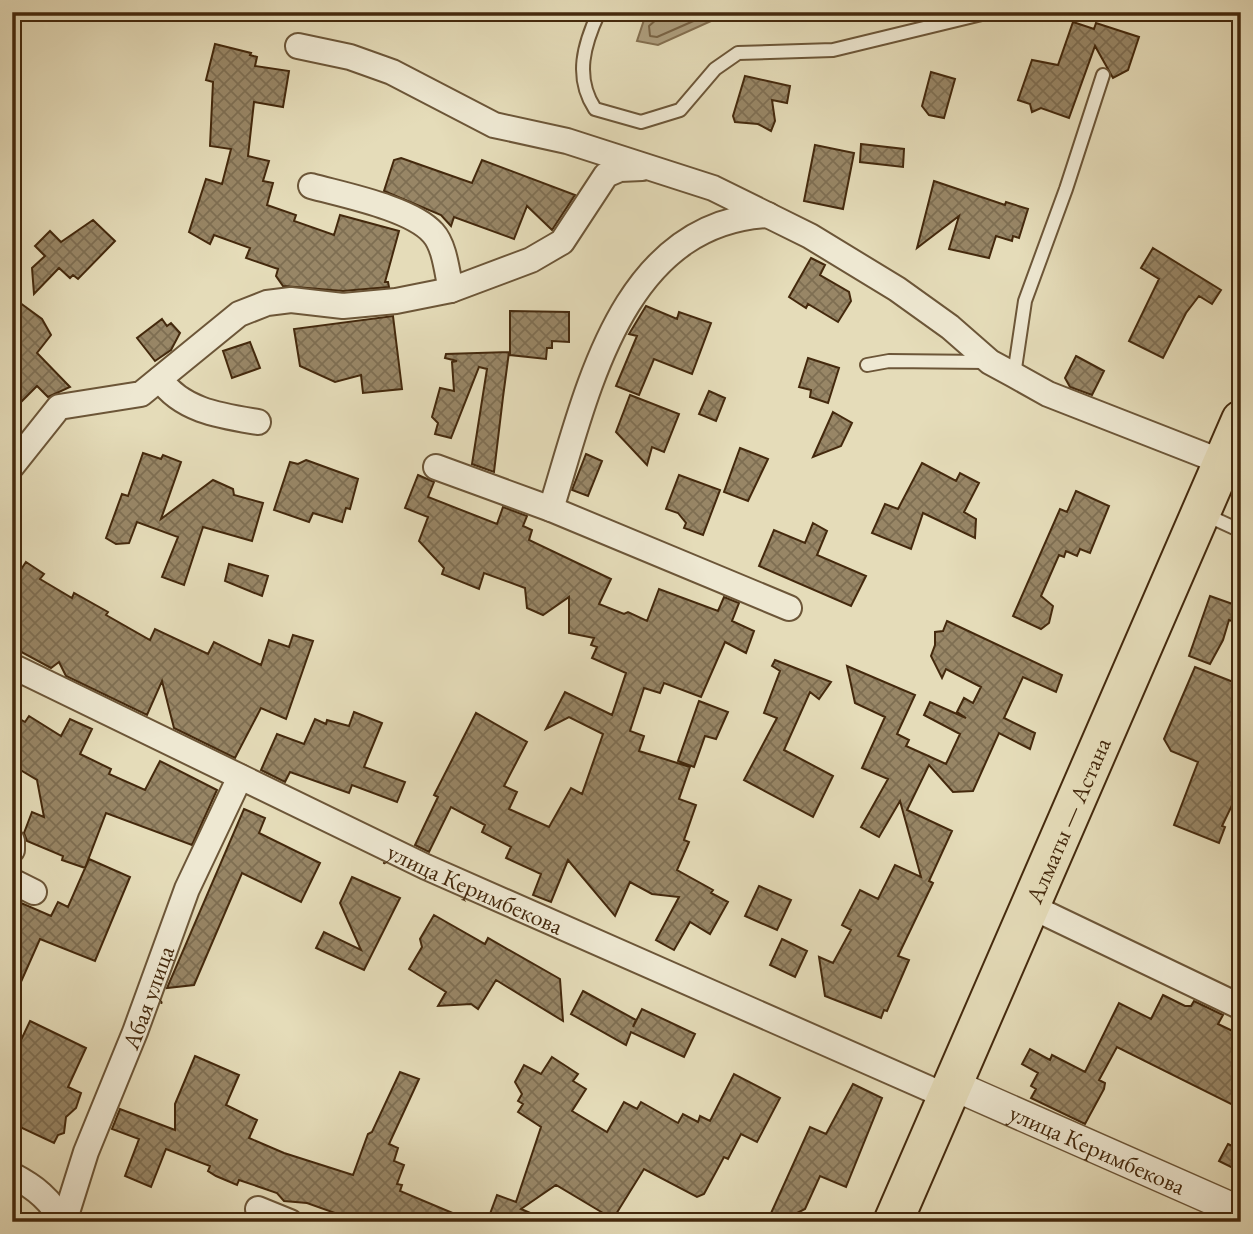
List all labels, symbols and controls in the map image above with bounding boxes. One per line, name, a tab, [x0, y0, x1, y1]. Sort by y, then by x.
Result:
street label: Алматы — Астана	[1017, 732, 1117, 909]
street label: улица Керимбекова	[383, 835, 568, 941]
street label: Абая улица	[114, 941, 181, 1055]
street label: улица Керимбекова	[1005, 1096, 1191, 1201]

